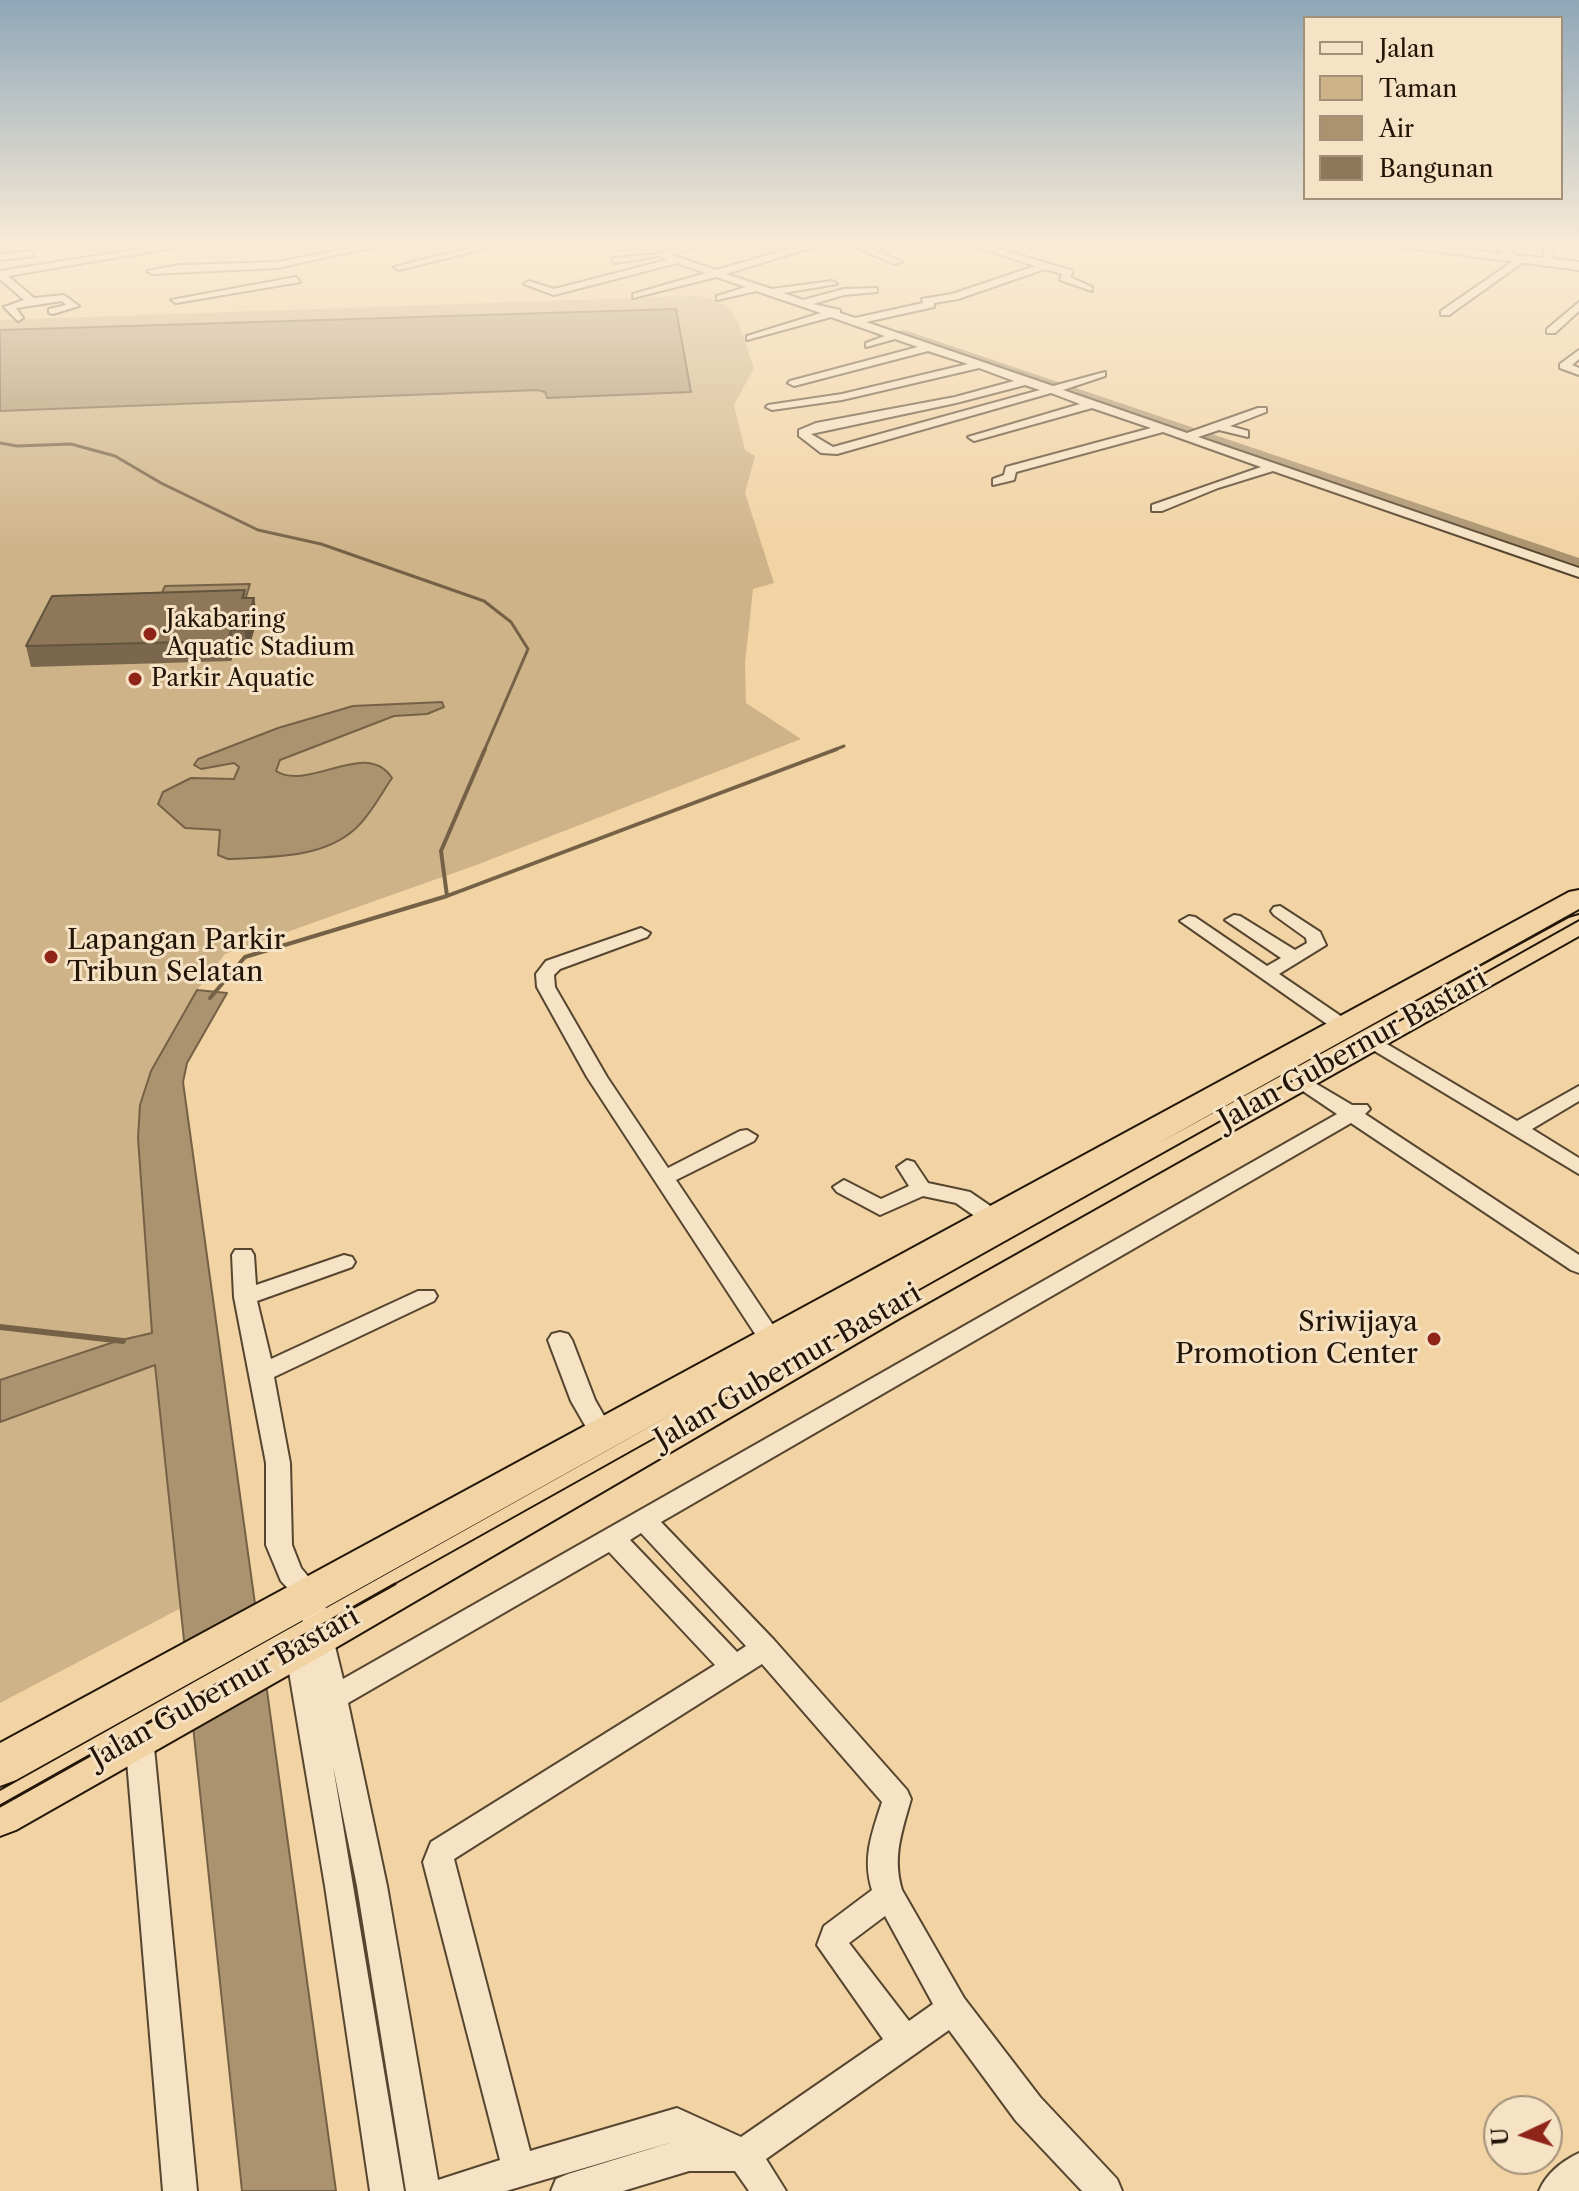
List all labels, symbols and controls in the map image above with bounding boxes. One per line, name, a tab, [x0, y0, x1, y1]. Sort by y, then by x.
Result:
legend	[1303, 16, 1563, 200]
text: Jalan	[1379, 34, 1435, 63]
text: Taman	[1379, 74, 1457, 103]
text: Air	[1379, 114, 1414, 143]
text: Bangunan	[1379, 154, 1494, 183]
place label: Jakabaring Aquatic Stadium	[166, 606, 355, 662]
marker: Jakabaring Aquatic Stadium	[141, 625, 159, 643]
place label: Parkir Aquatic	[151, 665, 315, 693]
marker: Parkir Aquatic	[126, 670, 144, 688]
place label: Lapangan Parkir Tribun Selatan	[67, 924, 285, 990]
marker: Lapangan Parkir Tribun Selatan	[42, 948, 60, 966]
street label: Jalan Gubernur Bastari	[1213, 962, 1493, 1138]
street label: Jalan Gubernur Bastari	[649, 1277, 927, 1457]
place label: Sriwijaya Promotion Center	[1175, 1306, 1418, 1372]
marker: Sriwijaya Promotion Center	[1425, 1330, 1443, 1348]
street label: Jalan Gubernur Bastari	[85, 1600, 365, 1776]
north arrow	[1483, 2095, 1563, 2175]
text: U	[1486, 2127, 1515, 2146]

